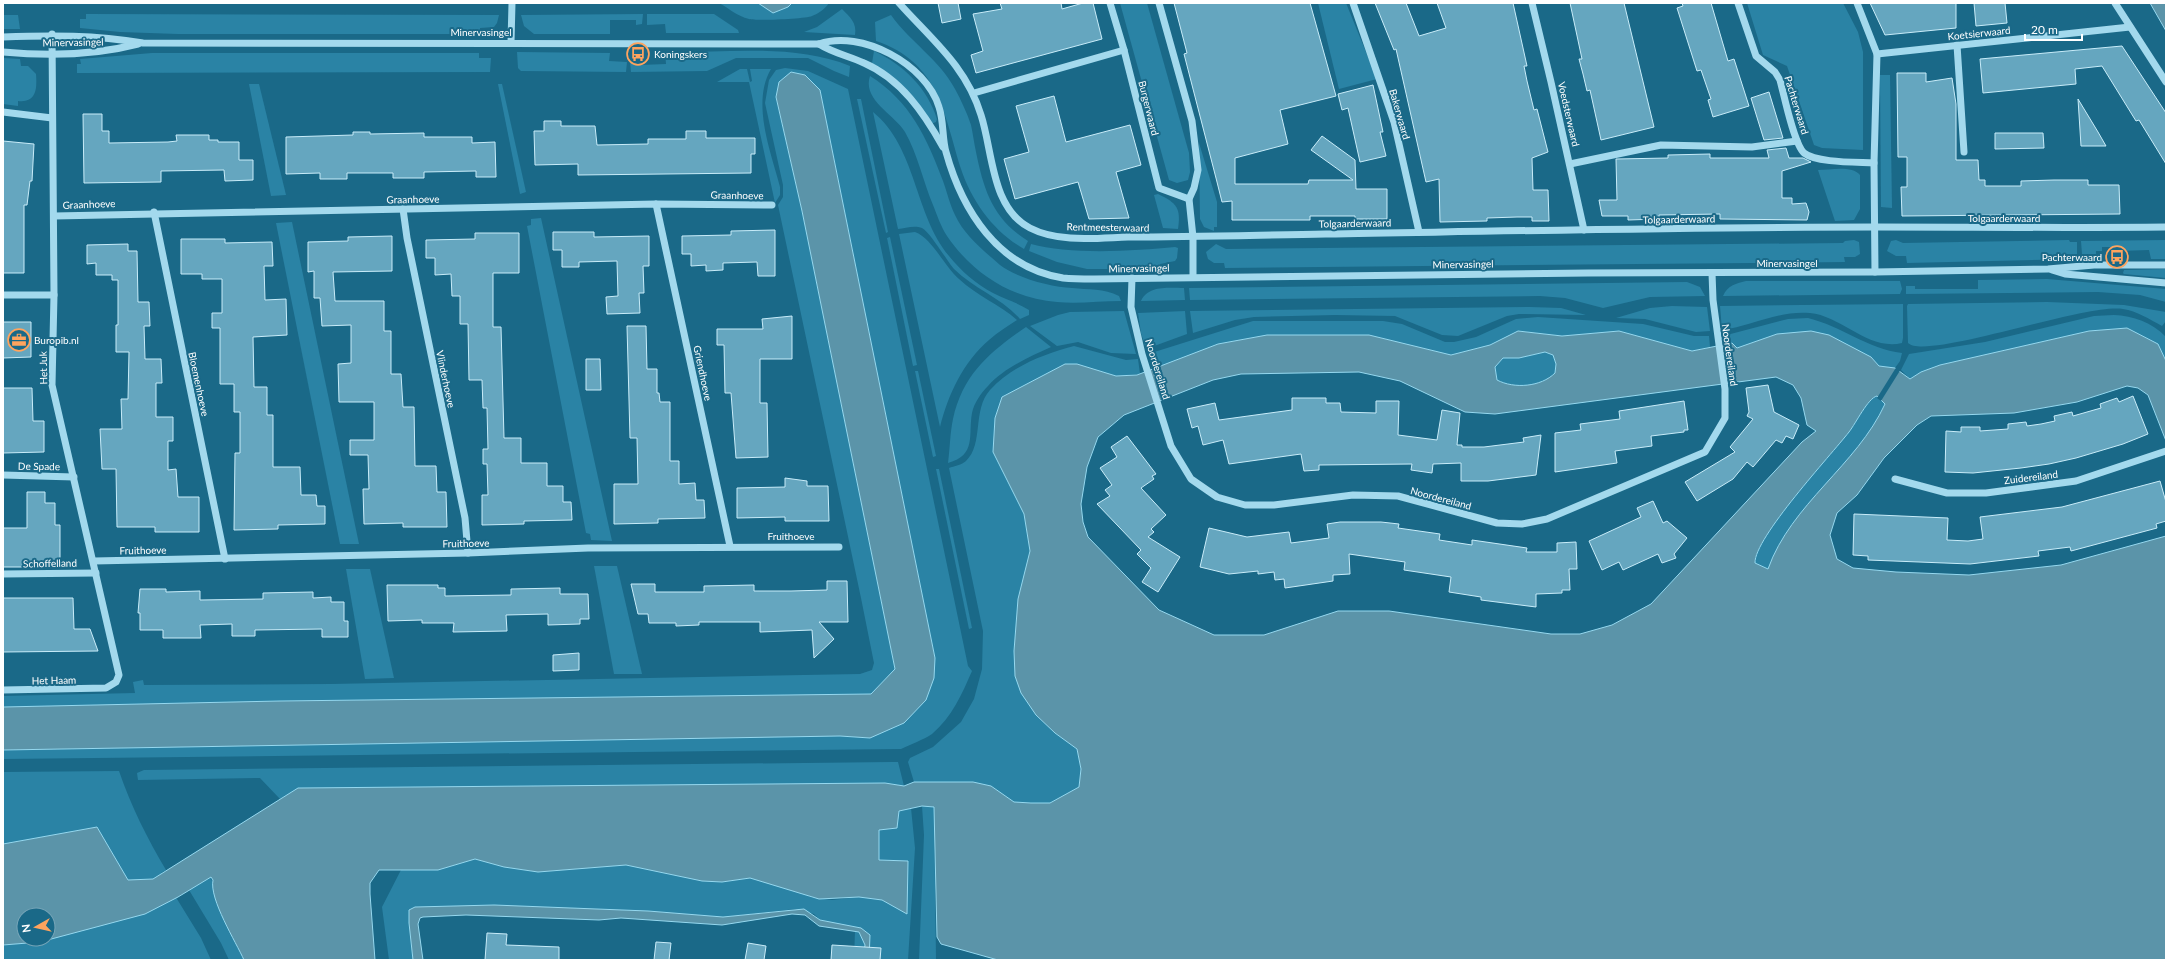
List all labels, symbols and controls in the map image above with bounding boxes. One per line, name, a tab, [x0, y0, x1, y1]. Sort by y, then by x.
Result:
scale bar	[2025, 16, 2082, 42]
text: 20 m	[2031, 22, 2058, 37]
street label: Koetsierwaard	[1947, 24, 2011, 42]
street label: Minervasingel	[450, 26, 512, 38]
street label: Minervasingel	[42, 35, 104, 49]
bus stop icon: Koningskers	[625, 41, 651, 67]
place label: Koningskers	[654, 48, 707, 60]
street label: Pachterwaard	[1782, 74, 1812, 136]
street label: Burgerwaard	[1136, 79, 1162, 137]
street label: Voedsterwaard	[1556, 80, 1582, 148]
street label: Bakerwaard	[1387, 87, 1413, 141]
street label: Graanhoeve	[710, 189, 764, 201]
street label: Graanhoeve	[386, 193, 440, 205]
street label: Graanhoeve	[62, 197, 116, 211]
street label: Tolgaarderwaard	[1643, 212, 1715, 226]
street label: Tolgaarderwaard	[1968, 212, 2040, 224]
street label: Tolgaarderwaard	[1319, 216, 1391, 230]
street label: Rentmeesterwaard	[1067, 220, 1149, 234]
bus stop icon: Pachterwaard	[2104, 244, 2130, 270]
place label: Pachterwaard	[2042, 251, 2102, 263]
street label: Minervasingel	[1432, 257, 1494, 271]
street label: Minervasingel	[1756, 257, 1818, 269]
street label: Minervasingel	[1108, 261, 1170, 275]
street label: Noordereiland	[1720, 323, 1740, 387]
office icon: Buropib.nl	[6, 327, 32, 353]
place label: Buropib.nl	[34, 334, 79, 346]
street label: Noordereiland	[1143, 337, 1173, 401]
street label: Griendhoeve	[691, 344, 715, 402]
street label: Vlinderhoeve	[434, 349, 458, 409]
street label: Het Juk	[37, 350, 49, 385]
street label: Bloemenhoeve	[186, 351, 212, 417]
street label: De Spade	[18, 460, 60, 472]
street label: Zuidereiland	[2003, 468, 2059, 486]
street label: Noordereiland	[1409, 484, 1473, 512]
street label: Fruithoeve	[767, 530, 815, 542]
street label: Fruithoeve	[442, 537, 490, 549]
street label: Fruithoeve	[119, 544, 167, 556]
street label: Schoffelland	[23, 557, 77, 569]
street label: Het Haam	[32, 674, 76, 686]
north arrow	[16, 907, 56, 947]
text: N	[19, 923, 33, 934]

